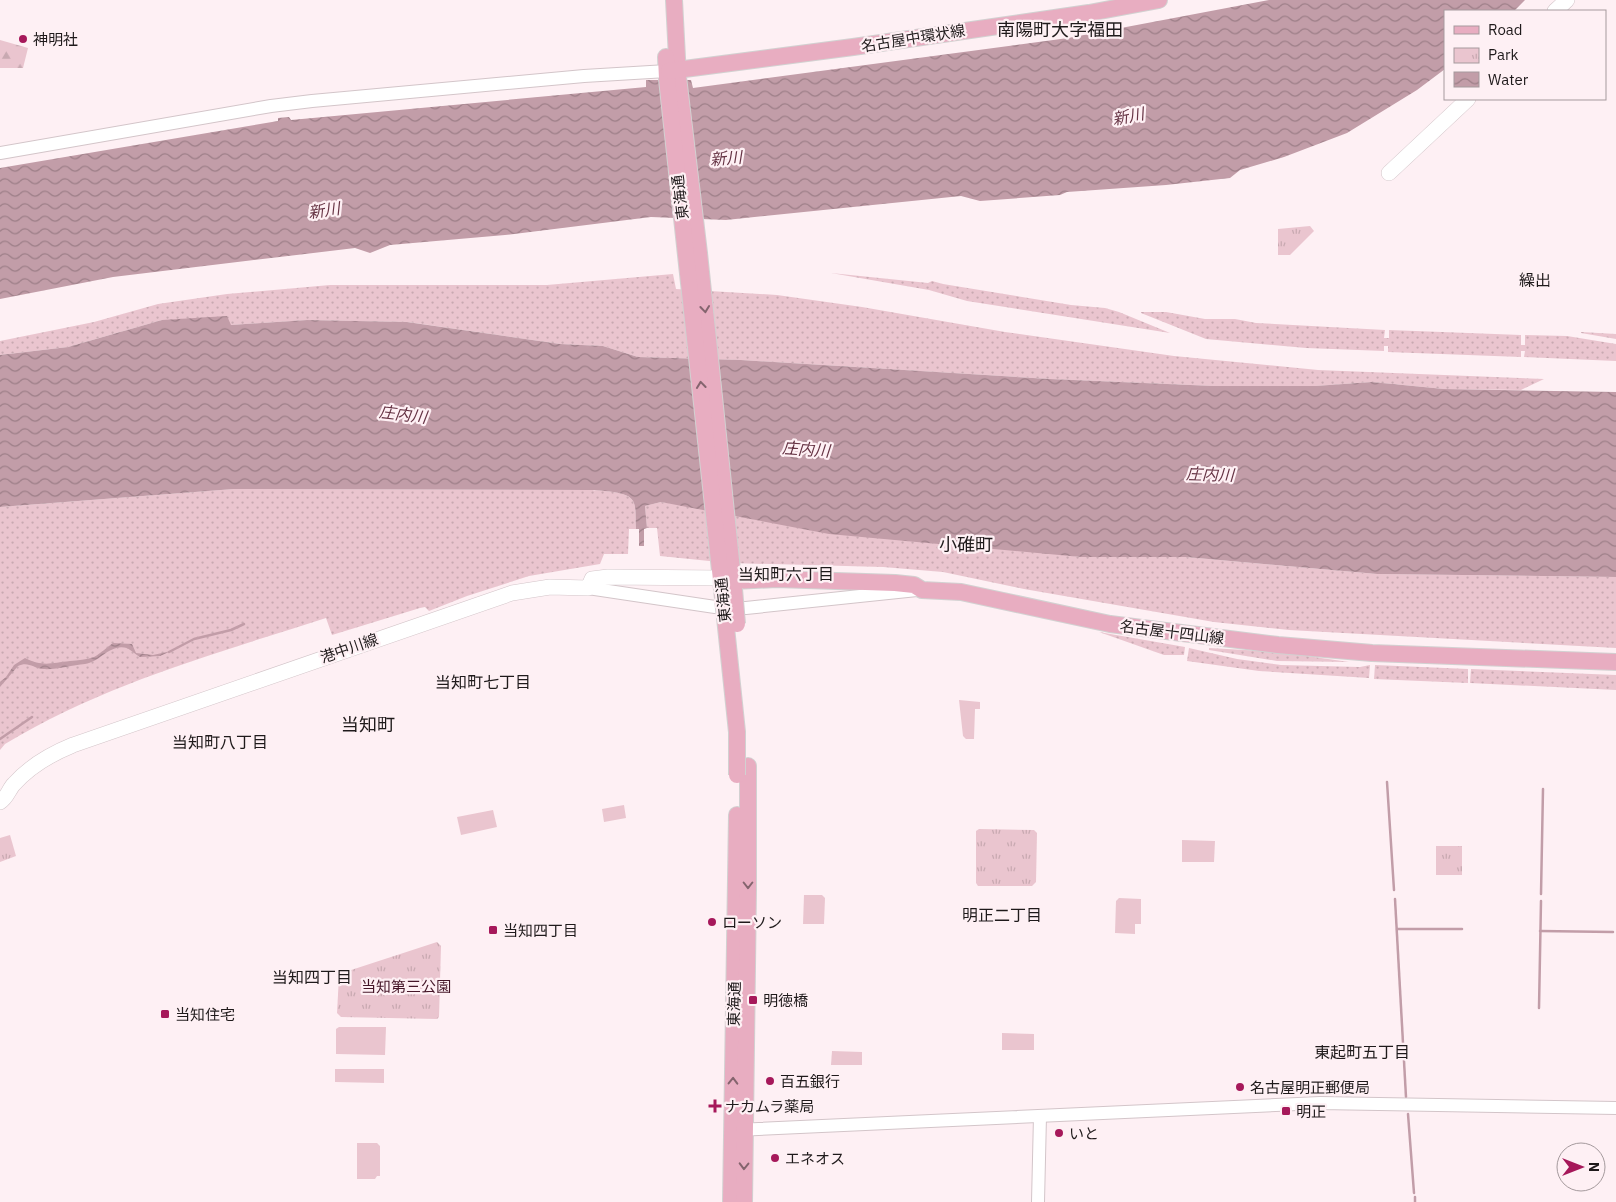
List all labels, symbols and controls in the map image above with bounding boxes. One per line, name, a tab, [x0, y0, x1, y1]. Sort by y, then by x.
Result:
legend	[1444, 10, 1606, 100]
district label: 南陽町大字福田	[997, 18, 1123, 41]
street label: 名古屋中環状線	[860, 20, 966, 56]
text: Road	[1488, 20, 1523, 39]
place label: 神明社	[33, 30, 78, 49]
marker: 神明社	[17, 33, 29, 45]
text: Park	[1488, 45, 1518, 64]
text: Water	[1488, 70, 1529, 89]
water label: 新川	[1110, 103, 1148, 129]
water label: 新川	[709, 146, 745, 169]
street label: 東海通	[668, 174, 692, 220]
water label: 新川	[307, 198, 343, 222]
district label: 繰出	[1519, 270, 1551, 290]
one-way arrow	[699, 305, 710, 313]
one-way arrow	[696, 381, 707, 389]
water label: 庄内川	[378, 401, 430, 427]
water label: 庄内川	[781, 437, 833, 461]
water label: 庄内川	[1186, 463, 1236, 485]
district label: 小碓町	[939, 533, 993, 556]
district label: 当知町六丁目	[738, 564, 834, 584]
street label: 東海通	[711, 577, 735, 623]
street label: 名古屋十四山線	[1119, 616, 1225, 648]
street label: 港中川線	[318, 629, 380, 667]
district label: 当知町七丁目	[435, 672, 531, 692]
district label: 当知町	[341, 713, 395, 736]
district label: 当知町八丁目	[172, 732, 268, 752]
one-way arrow	[743, 881, 753, 889]
district label: 明正二丁目	[962, 905, 1042, 925]
place label: ローソン	[722, 913, 782, 932]
marker: ローソン	[706, 916, 718, 928]
place label: 当知四丁目	[503, 921, 578, 940]
marker: 当知四丁目	[487, 924, 499, 936]
district label: 当知四丁目	[272, 967, 352, 987]
park label: 当知第三公園	[361, 977, 451, 996]
street label: 東海通	[724, 981, 744, 1027]
place label: 明徳橋	[763, 991, 808, 1010]
marker: 明徳橋	[747, 994, 759, 1006]
place label: 当知住宅	[175, 1005, 235, 1024]
marker: 当知住宅	[159, 1008, 171, 1020]
district label: 東起町五丁目	[1314, 1042, 1410, 1062]
place label: 百五銀行	[780, 1072, 840, 1091]
marker: 百五銀行	[764, 1075, 776, 1087]
one-way arrow	[728, 1077, 738, 1084]
place label: 名古屋明正郵便局	[1250, 1078, 1370, 1097]
marker: 名古屋明正郵便局	[1234, 1081, 1246, 1093]
place label: ナカムラ薬局	[725, 1097, 814, 1116]
marker: ナカムラ薬局	[709, 1100, 721, 1112]
place label: 明正	[1296, 1102, 1326, 1121]
marker: 明正	[1280, 1105, 1292, 1117]
place label: いと	[1069, 1124, 1099, 1143]
marker: いと	[1053, 1127, 1065, 1139]
north arrow	[1556, 1142, 1606, 1192]
place label: エネオス	[785, 1149, 845, 1168]
marker: エネオス	[769, 1152, 781, 1164]
one-way arrow	[739, 1162, 749, 1170]
text: N	[1585, 1162, 1603, 1172]

